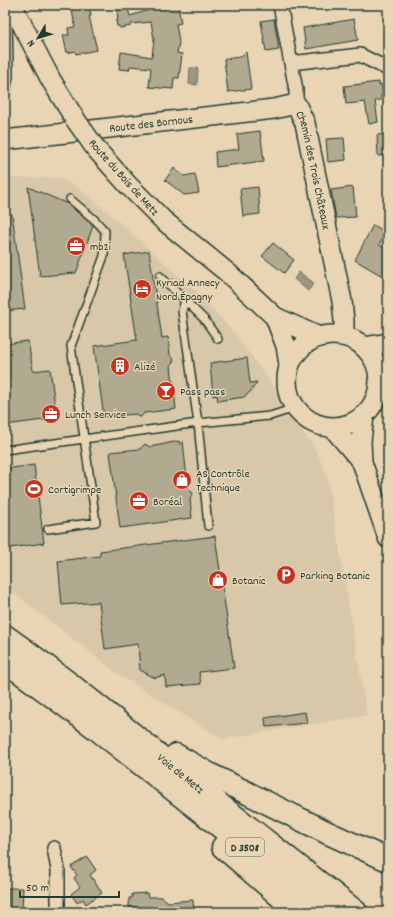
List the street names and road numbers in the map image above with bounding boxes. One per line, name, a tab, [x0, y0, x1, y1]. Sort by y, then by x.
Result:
street label: Chemin des Trois Châteaux	[290, 108, 334, 232]
street label: Route des Bornous	[108, 111, 194, 138]
street label: Route du Bois de Metz	[84, 136, 162, 221]
street label: Voie de Metz	[153, 750, 207, 799]
road number: D 3508	[226, 838, 264, 856]

